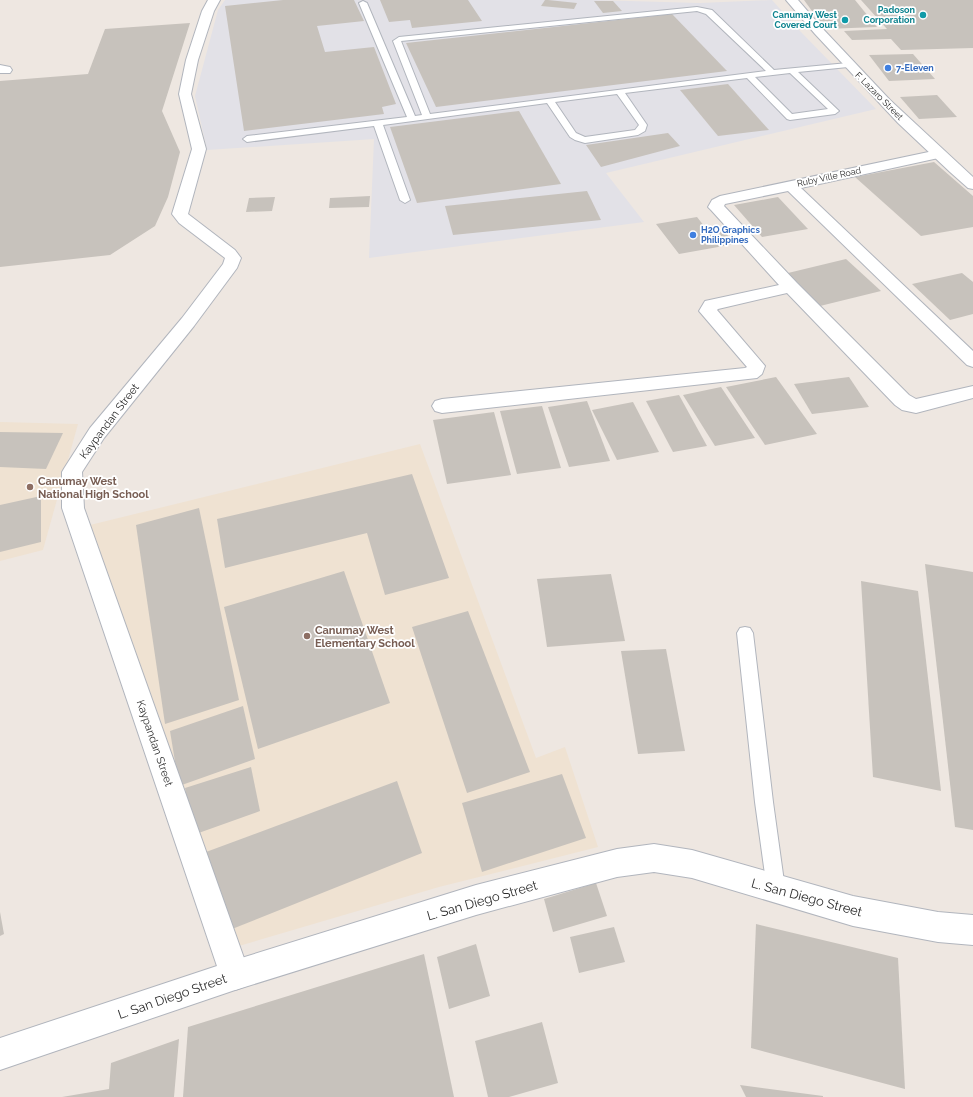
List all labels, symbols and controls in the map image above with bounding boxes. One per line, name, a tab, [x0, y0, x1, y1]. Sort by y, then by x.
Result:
place label: Padoson Corporation	[864, 5, 915, 25]
place label: Canumay West Covered Court	[773, 10, 838, 30]
marker: Padoson Corporation	[918, 10, 928, 20]
marker: Canumay West Covered Court	[840, 15, 850, 25]
marker: 7-Eleven	[883, 63, 893, 73]
place label: 7-Eleven	[896, 63, 934, 73]
street label: F. Lazaro Street	[853, 70, 905, 122]
street label: Ruby Ville Road	[796, 165, 862, 189]
place label: H2O Graphics Philippines	[701, 225, 760, 245]
marker: H2O Graphics Philippines	[688, 230, 698, 240]
street label: Kaypandan Street	[77, 381, 142, 461]
place label: Canumay West National High School	[38, 475, 149, 501]
marker: Canumay West National High School	[25, 482, 35, 492]
place label: Canumay West Elementary School	[315, 624, 415, 650]
marker: Canumay West Elementary School	[302, 631, 312, 641]
street label: Kaypandan Street	[134, 698, 176, 788]
street label: L. San Diego Street	[750, 875, 865, 920]
street label: L. San Diego Street	[425, 877, 540, 923]
street label: L. San Diego Street	[116, 971, 229, 1022]

